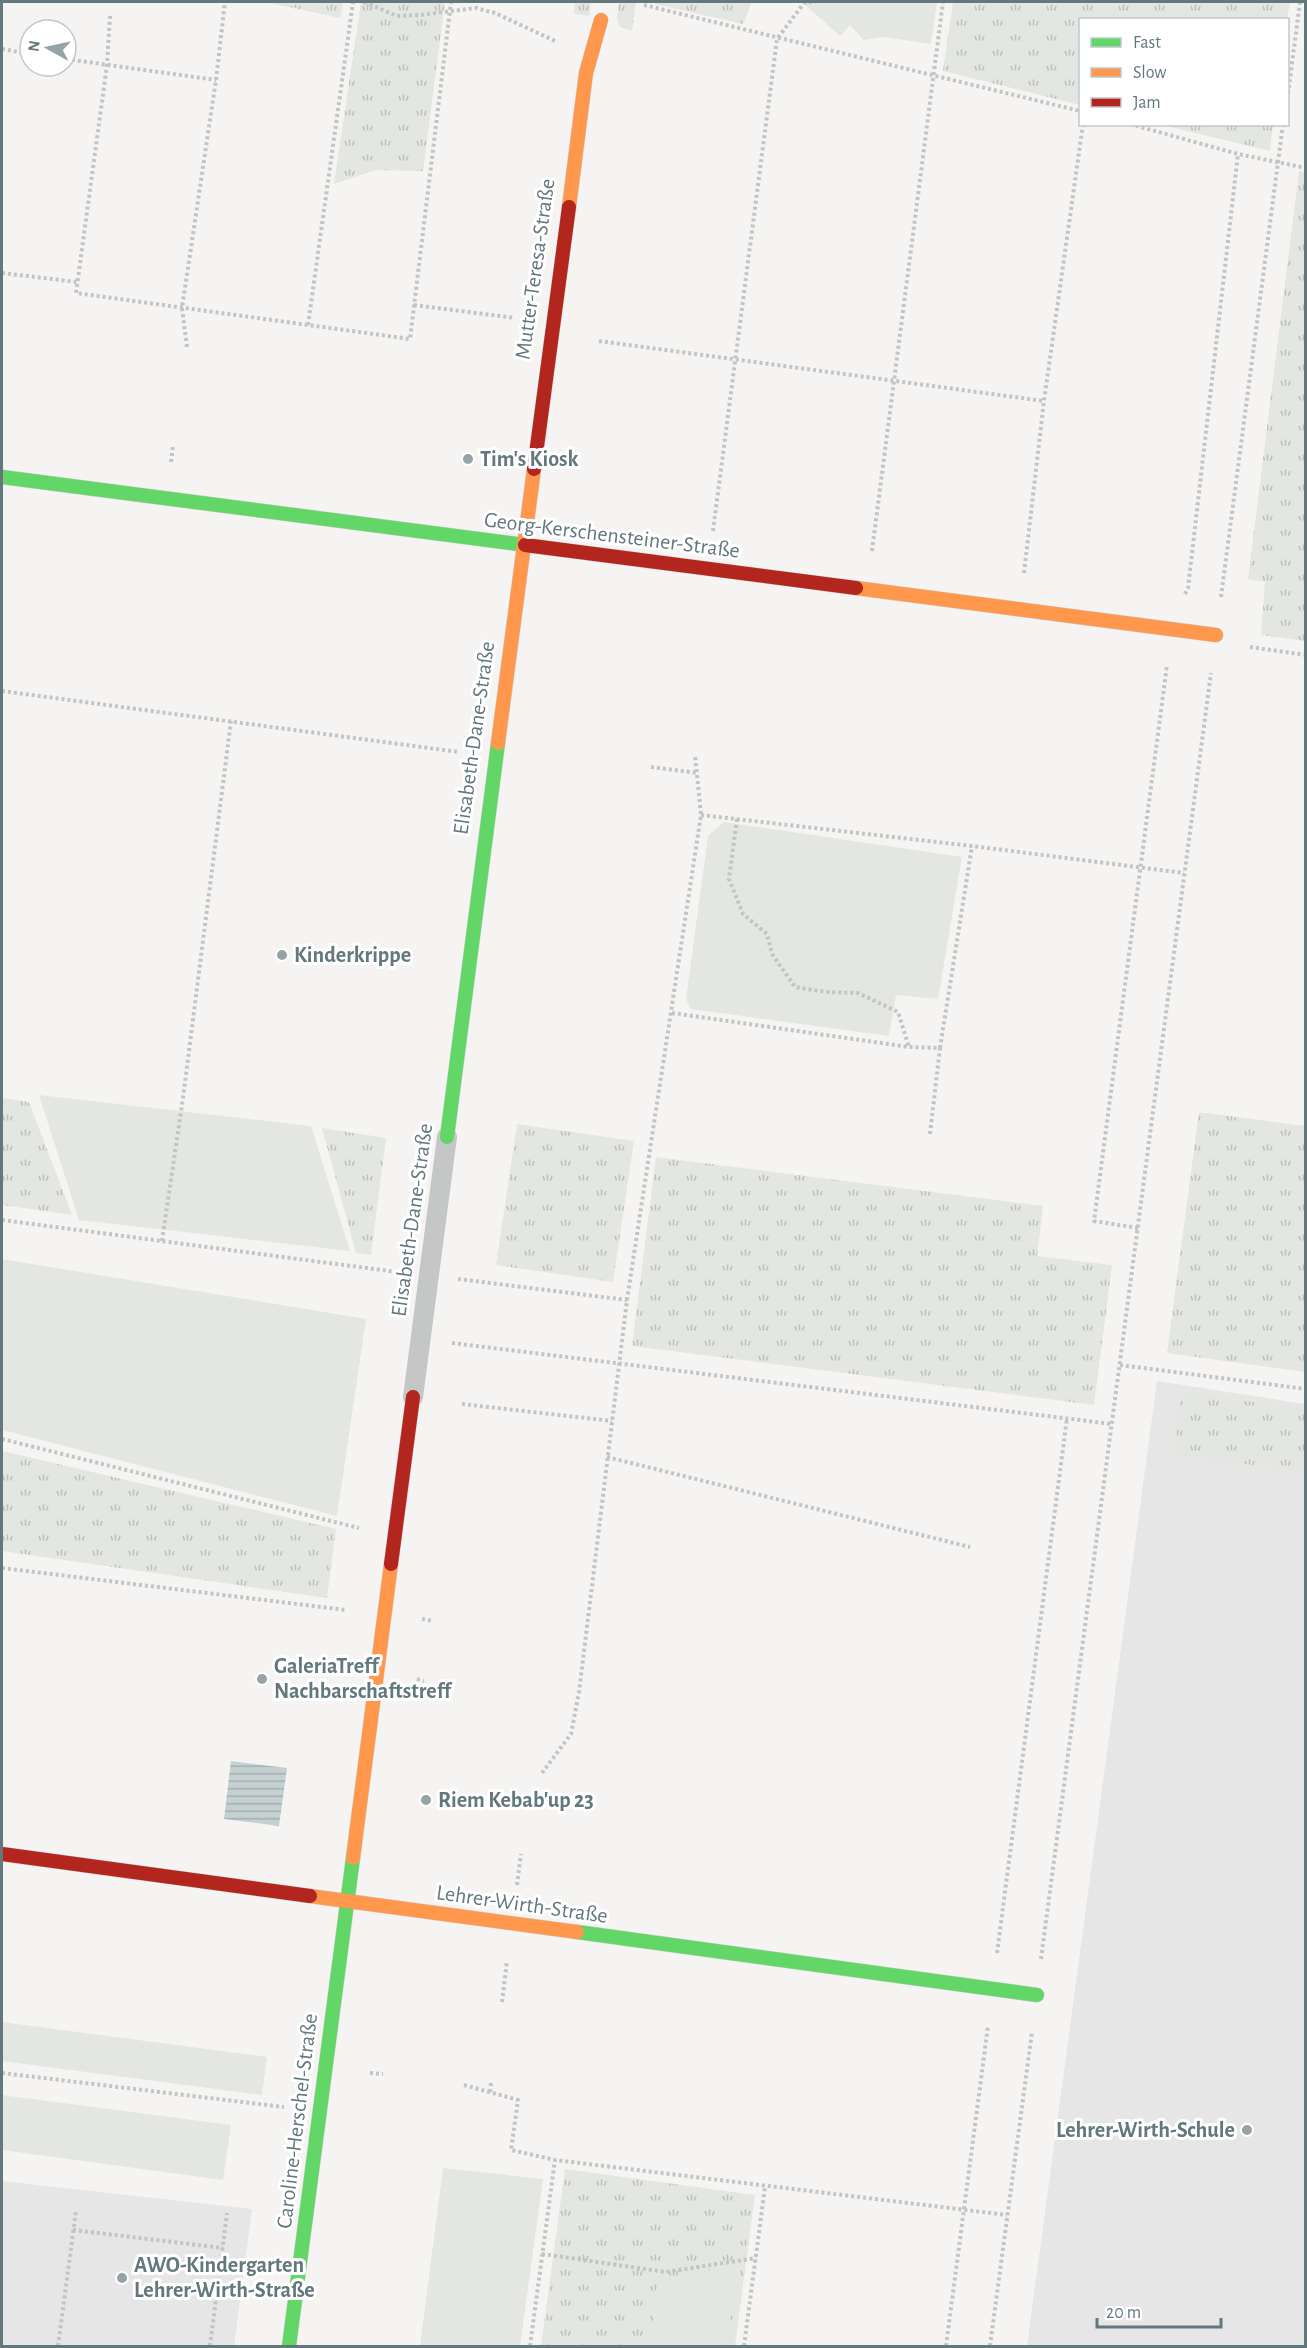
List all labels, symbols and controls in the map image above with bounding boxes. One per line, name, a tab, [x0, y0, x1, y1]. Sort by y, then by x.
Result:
north arrow	[18, 18, 78, 78]
legend	[1079, 18, 1289, 126]
text: Fast	[1133, 34, 1161, 52]
text: N	[25, 39, 43, 53]
text: Slow	[1133, 64, 1166, 82]
text: Jam	[1133, 94, 1161, 112]
street label: Mutter-Teresa-Straße	[511, 177, 559, 361]
place label: Tim's Kiosk	[480, 448, 578, 470]
marker: Tim's Kiosk	[461, 452, 475, 466]
street label: Georg-Kerschensteiner-Straße	[483, 508, 741, 562]
street label: Elisabeth-Dane-Straße	[450, 640, 498, 836]
place label: Kinderkrippe	[294, 944, 411, 966]
marker: Kinderkrippe	[275, 948, 289, 962]
street label: Elisabeth-Dane-Straße	[388, 1122, 436, 1318]
place label: GaleriaTreff Nachbarschaftstreff	[274, 1655, 453, 1702]
marker: GaleriaTreff Nachbarschaftstreff	[255, 1672, 269, 1686]
place label: Riem Kebab'up 23	[438, 1789, 594, 1811]
marker: Riem Kebab'up 23	[419, 1793, 433, 1807]
street label: Lehrer-Wirth-Straße	[435, 1881, 609, 1927]
street label: Caroline-Herschel-Straße	[273, 2012, 321, 2230]
place label: Lehrer-Wirth-Schule	[1056, 2119, 1235, 2141]
marker: Lehrer-Wirth-Schule	[1240, 2123, 1254, 2137]
place label: AWO-Kindergarten Lehrer-Wirth-Straße	[134, 2254, 315, 2301]
marker: AWO-Kindergarten Lehrer-Wirth-Straße	[115, 2271, 129, 2285]
scale bar	[1097, 2291, 1222, 2329]
text: 20 m	[1106, 2304, 1141, 2322]

